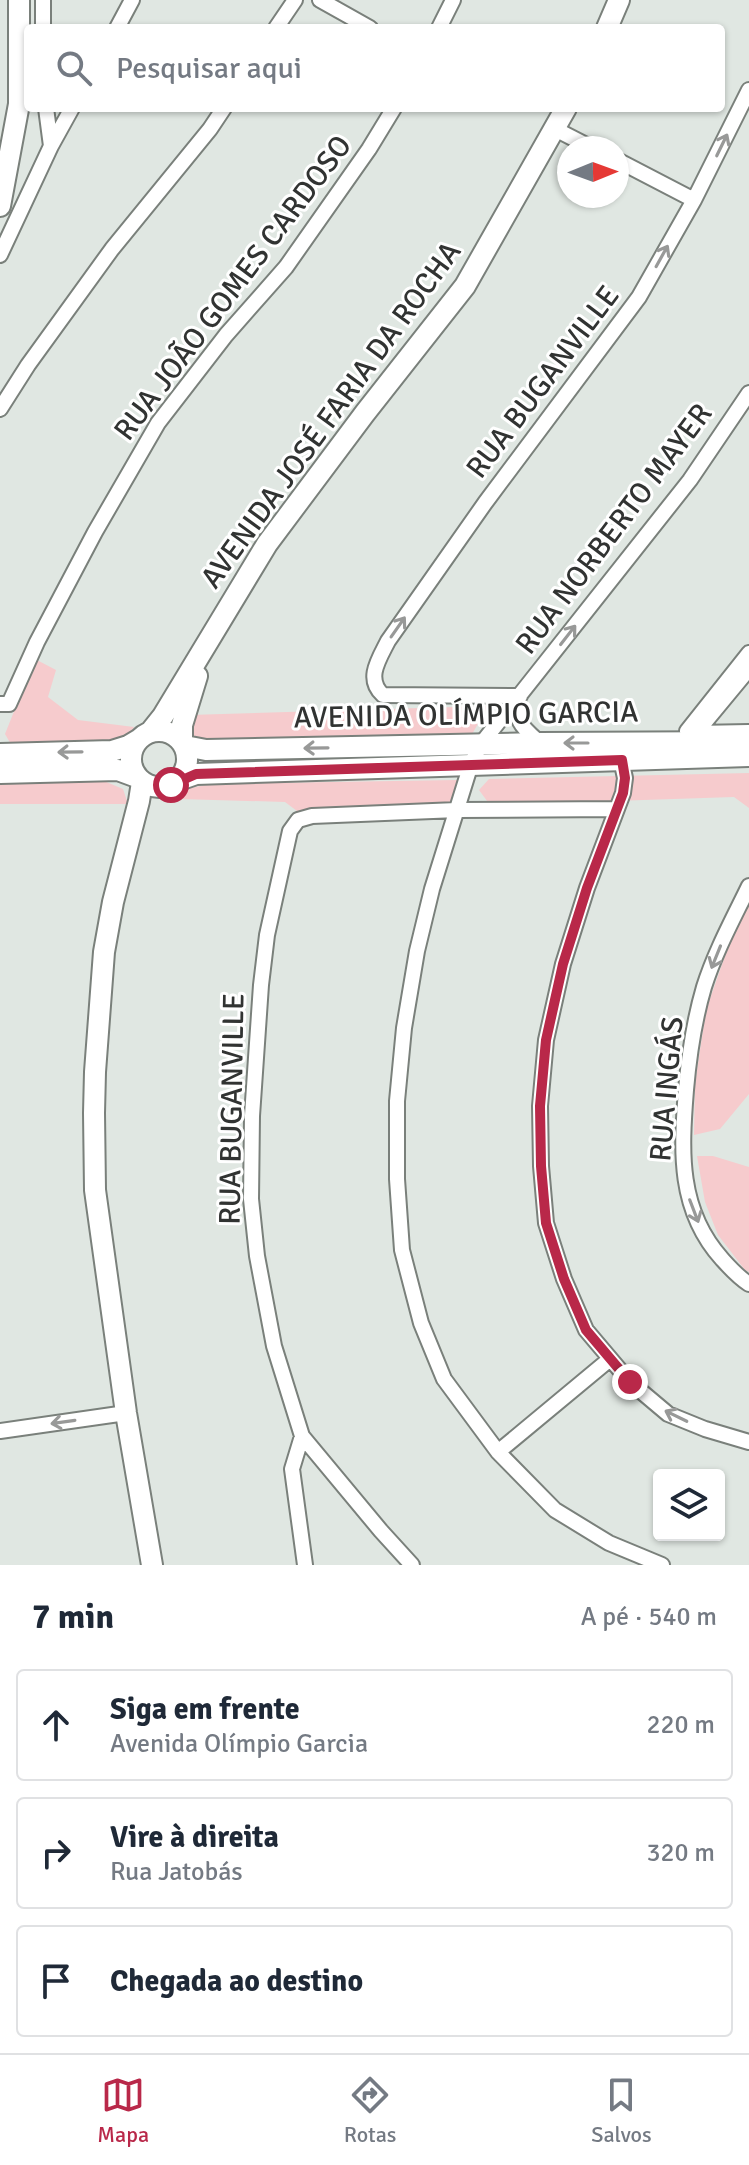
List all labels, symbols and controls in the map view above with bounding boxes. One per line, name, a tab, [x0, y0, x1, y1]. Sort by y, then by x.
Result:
search box	[24, 24, 725, 112]
icon: search	[52, 46, 96, 90]
text: Pesquisar aqui	[116, 50, 302, 87]
street label: RUA JOÃO GOMES CARDOSO	[106, 128, 360, 448]
one-way arrow	[714, 133, 730, 157]
north arrow	[557, 136, 629, 208]
street label: AVENIDA JOSÉ FARIA DA ROCHA	[193, 235, 469, 595]
one-way arrow	[655, 245, 671, 268]
street label: RUA BUGANVILLE	[458, 278, 628, 486]
street label: RUA NORBERTO MAYER	[508, 396, 720, 662]
one-way arrow	[390, 616, 406, 638]
one-way arrow	[559, 625, 576, 646]
street label: AVENIDA OLÍMPIO GARCIA	[293, 693, 639, 737]
one-way arrow	[563, 735, 590, 751]
one-way arrow	[303, 740, 330, 755]
one-way arrow	[57, 745, 84, 760]
route start	[153, 767, 189, 803]
one-way arrow	[708, 944, 723, 969]
street label: RUA BUGANVILLE	[211, 993, 253, 1225]
street label: RUA INGÁS	[642, 1015, 692, 1163]
one-way arrow	[688, 1198, 702, 1223]
route end	[612, 1364, 648, 1400]
one-way arrow	[664, 1408, 688, 1423]
one-way arrow	[51, 1415, 76, 1430]
map controls	[653, 1469, 725, 1541]
button: layers	[653, 1469, 725, 1541]
text: 7 min	[32, 1596, 114, 1638]
text: A pé · 540 m	[581, 1601, 717, 1633]
text: Siga em frente	[110, 1691, 300, 1728]
icon: ahead	[34, 1703, 78, 1747]
text: 220 m	[646, 1709, 715, 1741]
text: Avenida Olímpio Garcia	[110, 1728, 368, 1760]
text: Vire à direita	[110, 1819, 279, 1856]
icon: right	[34, 1831, 78, 1875]
text: 320 m	[646, 1837, 715, 1869]
text: Rua Jatobás	[110, 1856, 243, 1888]
icon: arrive	[34, 1959, 78, 2003]
text: Chegada ao destino	[110, 1963, 363, 2000]
tab: Mapa	[97, 2073, 149, 2148]
tab: Rotas	[344, 2073, 396, 2148]
tab: Salvos	[591, 2073, 652, 2148]

